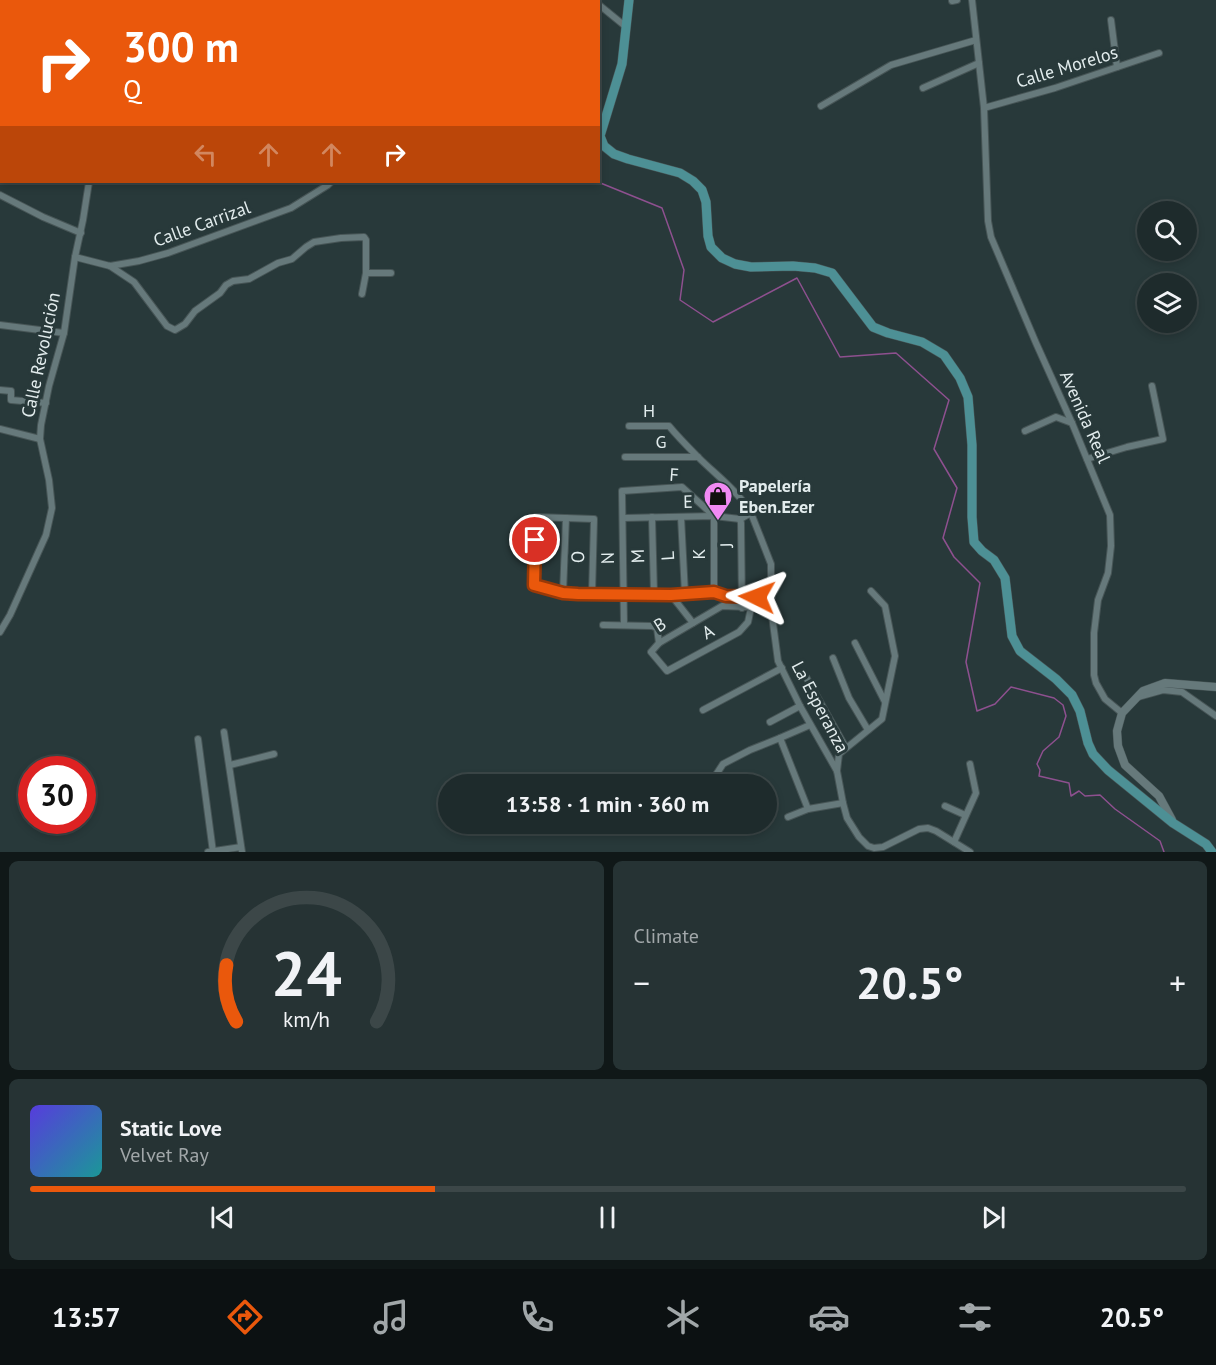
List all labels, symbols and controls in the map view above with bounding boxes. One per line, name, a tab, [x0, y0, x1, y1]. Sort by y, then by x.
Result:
text: 300 m	[123, 19, 239, 74]
icon: right	[24, 24, 102, 102]
street label: Calle Morelos	[1013, 40, 1120, 93]
text: Q	[123, 72, 141, 106]
icon: left	[189, 138, 222, 171]
icon: ahead	[252, 138, 285, 171]
icon: ahead	[315, 138, 348, 171]
icon: right	[378, 138, 411, 171]
street label: Calle Carrizal	[150, 195, 254, 252]
map controls	[1137, 201, 1197, 333]
button: search	[1137, 201, 1197, 261]
button: layers	[1137, 273, 1197, 333]
street label: Calle Revolución	[16, 290, 65, 420]
street label: Avenida Real	[1055, 367, 1116, 467]
street label: H	[643, 399, 655, 422]
street label: G	[655, 430, 667, 453]
street label: F	[669, 463, 679, 486]
place label: Papelería Eben.Ezer	[739, 474, 815, 518]
shop icon: Papelería Eben.Ezer	[702, 480, 734, 522]
street label: E	[683, 490, 693, 513]
pin	[509, 514, 560, 565]
icon: arrive	[518, 523, 551, 556]
street label: J	[715, 542, 738, 549]
street label: M	[626, 548, 649, 564]
street label: K	[687, 548, 710, 559]
street label: O	[566, 551, 589, 563]
street label: L	[656, 551, 679, 561]
street label: N	[596, 552, 619, 564]
position arrow	[725, 565, 789, 629]
street label: B	[649, 612, 670, 637]
street label: A	[698, 619, 718, 644]
street label: La Esperanza	[787, 657, 854, 757]
speed limit sign: 30	[18, 756, 96, 834]
text: 13:58 · 1 min · 360 m	[506, 790, 709, 818]
text: Climate	[634, 923, 699, 949]
text: 24	[271, 932, 342, 1013]
text: 20.5°	[856, 953, 963, 1011]
text: −	[634, 961, 650, 1004]
text: +	[1169, 961, 1186, 1004]
text: km/h	[283, 1006, 330, 1034]
text: Static Love	[120, 1114, 222, 1142]
text: Velvet Ray	[120, 1142, 209, 1168]
icon: previous	[206, 1201, 239, 1234]
icon: pause	[591, 1201, 624, 1234]
icon: next	[977, 1201, 1010, 1234]
icon: directions	[224, 1296, 266, 1338]
icon: music	[370, 1296, 412, 1338]
icon: phone	[516, 1296, 558, 1338]
icon: climate	[662, 1296, 704, 1338]
icon: car	[808, 1296, 850, 1338]
icon: filters	[954, 1296, 996, 1338]
text: 13:57	[52, 1300, 120, 1334]
text: 20.5°	[1100, 1300, 1164, 1334]

